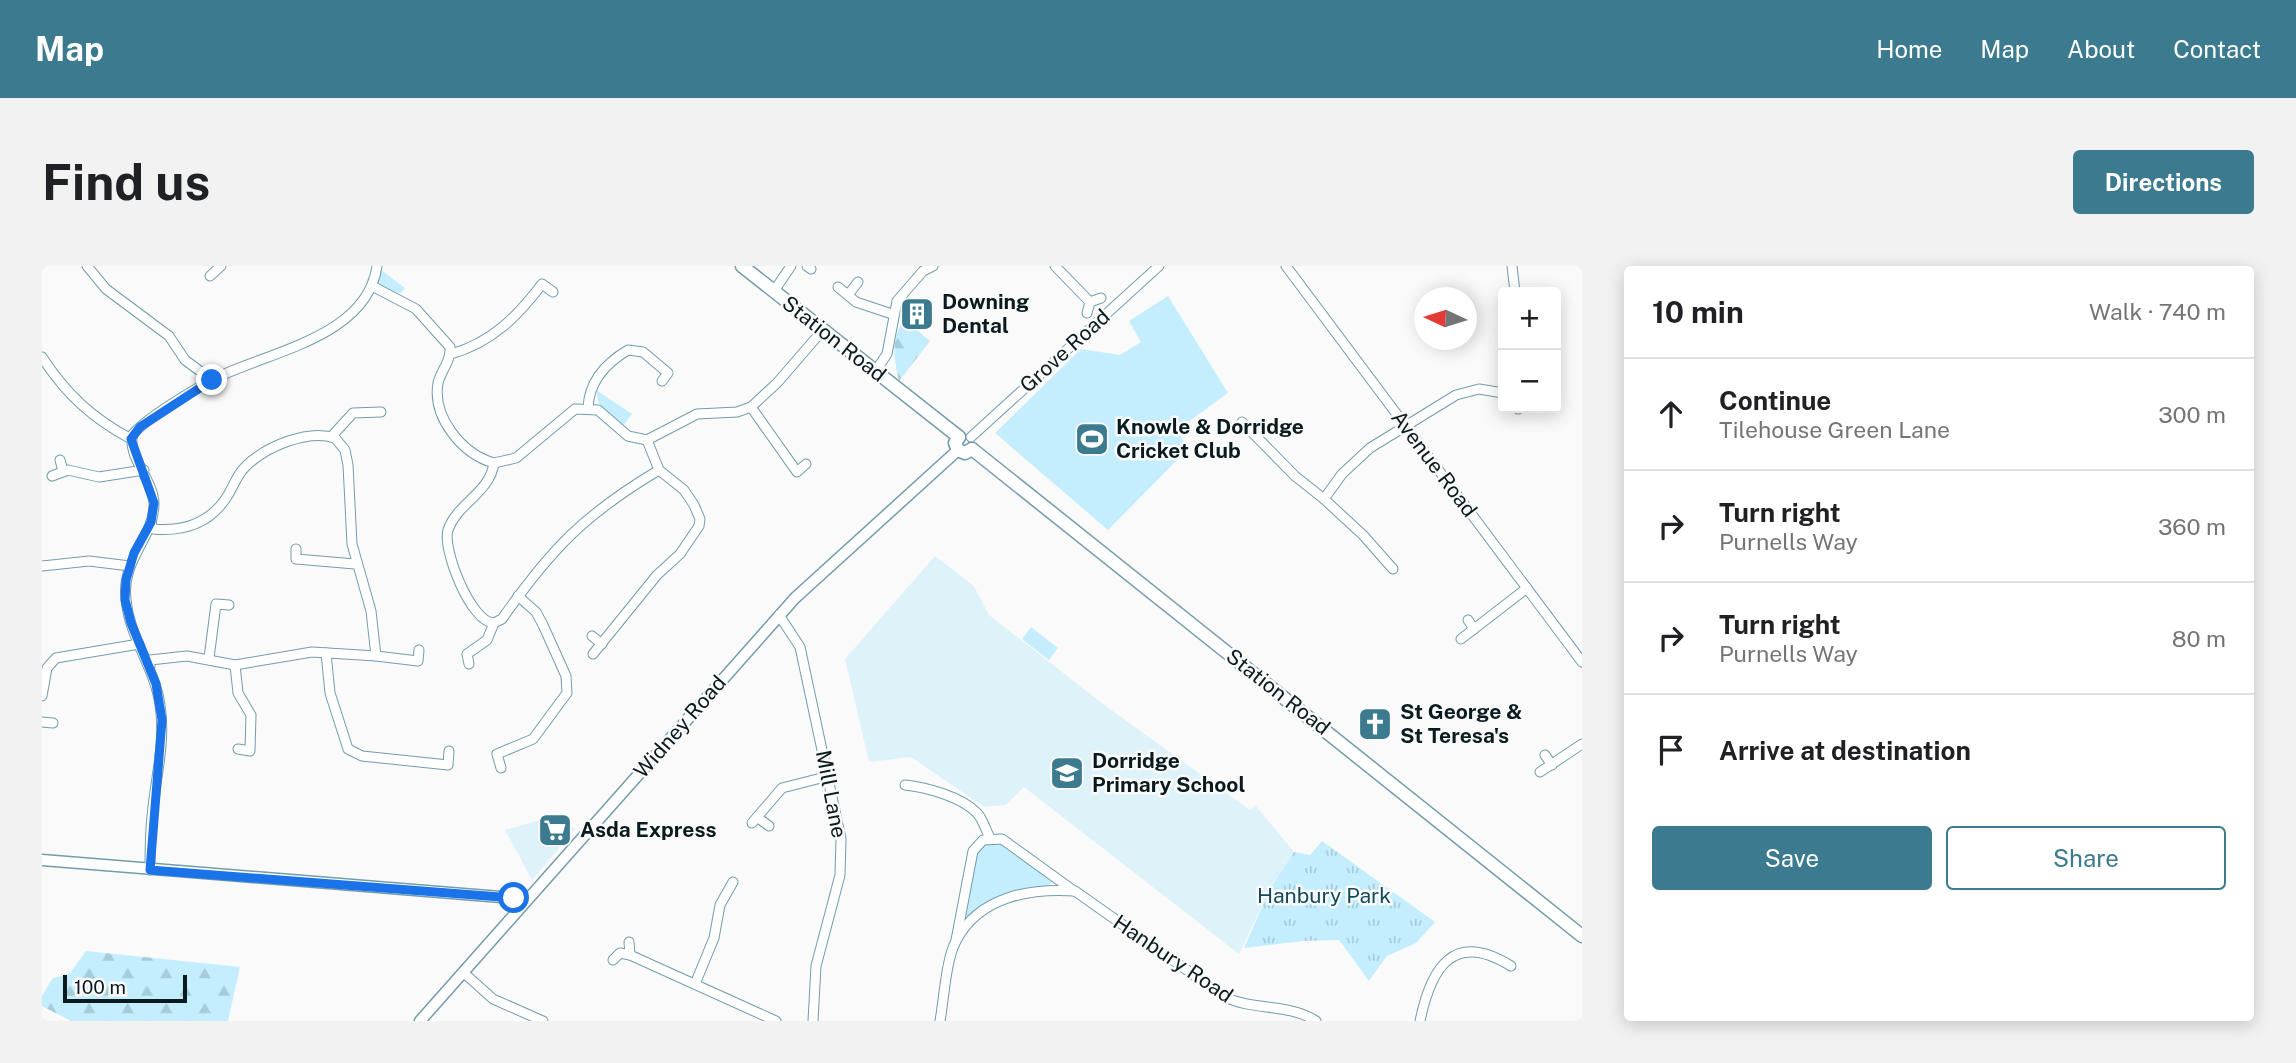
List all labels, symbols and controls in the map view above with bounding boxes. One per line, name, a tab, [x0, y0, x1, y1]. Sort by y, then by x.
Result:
text: Map	[35, 30, 104, 68]
text: Home	[1876, 35, 1942, 63]
text: Map	[1980, 35, 2029, 63]
text: About	[2067, 35, 2135, 63]
text: Contact	[2173, 35, 2261, 63]
button: Directions	[2073, 150, 2254, 214]
text: Find us	[42, 153, 210, 211]
north arrow	[1414, 287, 1477, 350]
map controls	[1498, 287, 1561, 413]
button: +	[1498, 287, 1561, 350]
place label: Downing Dental	[942, 289, 1029, 338]
street label: Station Road	[777, 290, 891, 387]
text: 10 min	[1652, 294, 1744, 330]
building icon: Downing Dental	[898, 295, 936, 333]
text: Walk · 740 m	[2089, 298, 2226, 325]
street label: Grove Road	[1015, 304, 1115, 397]
button: −	[1498, 350, 1561, 413]
route end	[196, 364, 227, 395]
text: Continue	[1719, 385, 1831, 416]
icon: ahead	[1652, 395, 1690, 433]
text: 300 m	[2158, 401, 2226, 428]
street label: Avenue Road	[1386, 406, 1483, 522]
place label: Knowle & Dorridge Cricket Club	[1116, 414, 1304, 463]
text: Tilehouse Green Lane	[1719, 416, 1950, 443]
sports icon: Knowle & Dorridge Cricket Club	[1073, 420, 1111, 458]
text: Turn right	[1719, 497, 1841, 528]
icon: right	[1652, 507, 1690, 545]
text: 360 m	[2158, 513, 2226, 540]
text: Purnells Way	[1719, 528, 1858, 555]
text: Turn right	[1719, 609, 1841, 640]
icon: right	[1652, 619, 1690, 657]
text: 80 m	[2172, 625, 2226, 652]
text: Purnells Way	[1719, 640, 1858, 667]
street label: Station Road	[1221, 643, 1335, 740]
street label: Widney Road	[628, 670, 731, 783]
place label: St George & St Teresa's	[1400, 699, 1522, 748]
church icon: St George & St Teresa's	[1356, 705, 1394, 743]
icon: arrive	[1652, 731, 1690, 769]
text: Arrive at destination	[1719, 735, 1971, 766]
street label: Mill Lane	[811, 748, 852, 840]
place label: Dorridge Primary School	[1092, 748, 1245, 797]
school or university icon: Dorridge Primary School	[1048, 754, 1086, 792]
supermarket icon: Asda Express	[536, 811, 574, 849]
place label: Asda Express	[580, 817, 717, 842]
button: Save	[1652, 826, 1932, 890]
button: Share	[1946, 826, 2226, 890]
route start	[498, 882, 529, 913]
park label: Hanbury Park	[1257, 883, 1391, 908]
street label: Hanbury Road	[1109, 909, 1238, 1008]
scale bar	[63, 972, 187, 1004]
text: 100 m	[74, 976, 126, 998]

